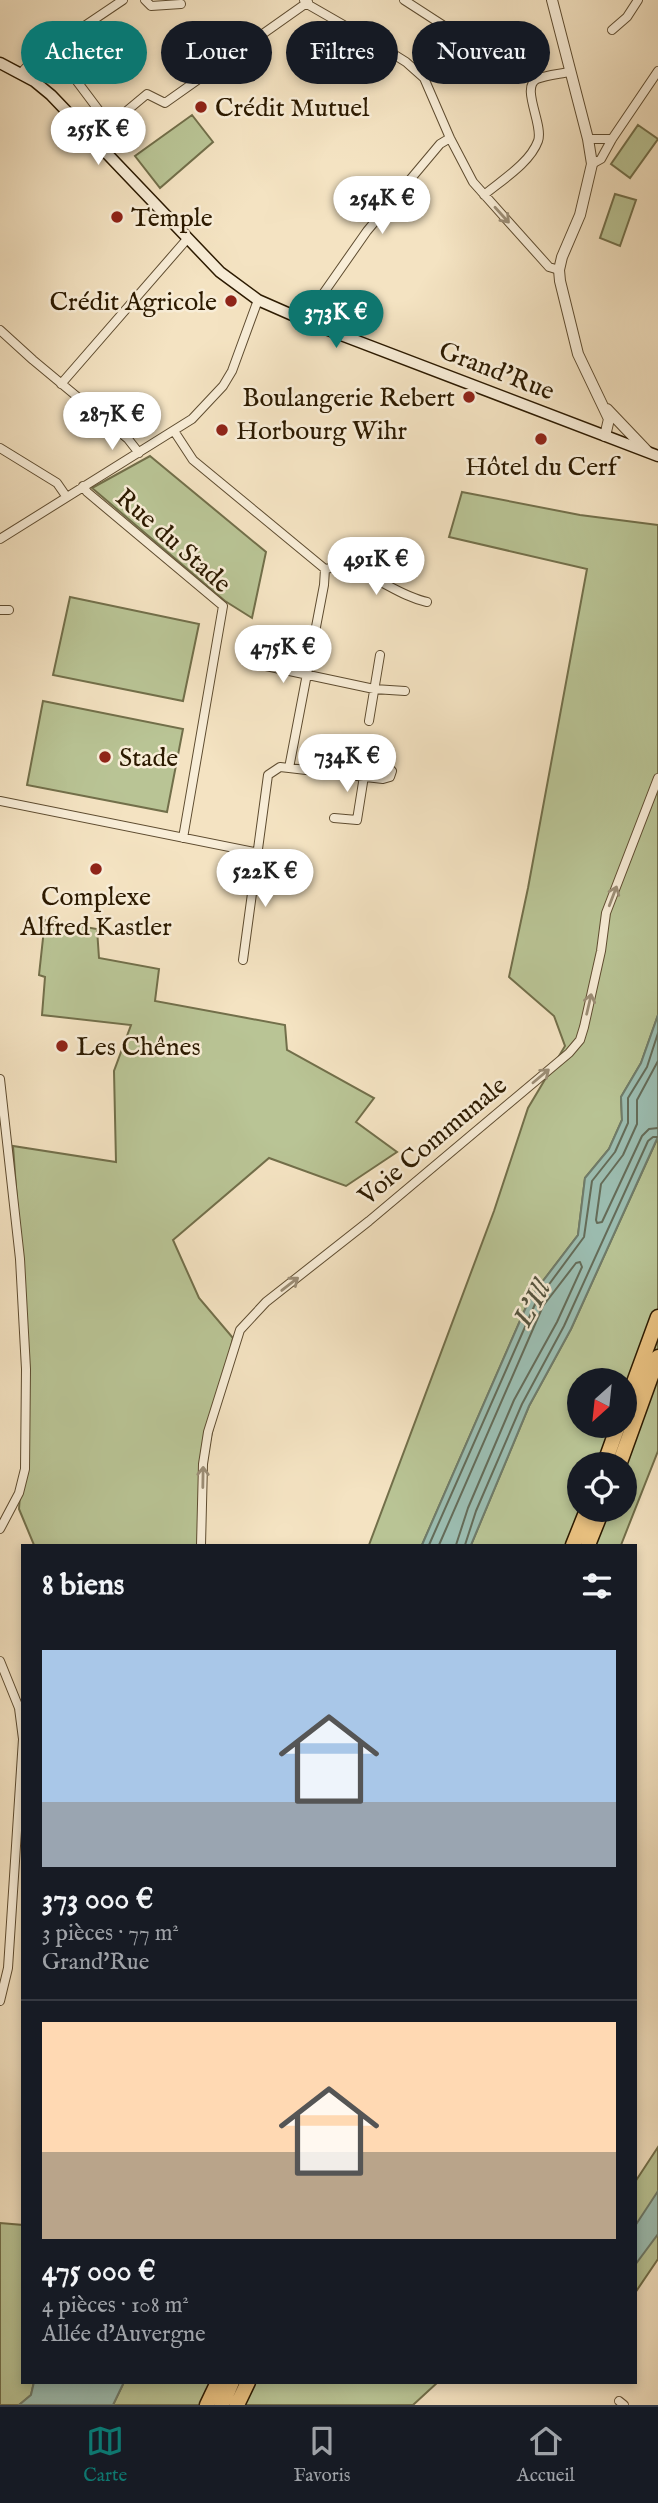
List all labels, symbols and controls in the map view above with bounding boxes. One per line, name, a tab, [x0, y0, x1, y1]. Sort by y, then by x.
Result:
chip: Acheter	[21, 21, 147, 84]
chip: Louer	[161, 21, 272, 84]
chip: Filtres	[286, 21, 398, 84]
chip: Nouveau	[412, 21, 550, 84]
place label: Crédit Mutuel	[215, 92, 370, 125]
marker: Crédit Mutuel	[193, 99, 209, 115]
pin: 255K €	[41, 108, 155, 167]
text: 255K €	[67, 115, 129, 144]
pin: 254K €	[325, 176, 439, 236]
text: 254K €	[349, 184, 415, 213]
place label: Temple	[131, 202, 213, 235]
one-way arrow	[494, 205, 510, 223]
marker: Temple	[109, 209, 125, 225]
place label: Crédit Agricole	[50, 286, 217, 319]
pin: 373K €	[279, 290, 393, 350]
marker: Crédit Agricole	[223, 293, 239, 309]
text: 373K €	[304, 298, 368, 327]
street label: Grand'Rue	[434, 334, 559, 409]
place label: Boulangerie Rebert	[242, 382, 455, 415]
marker: Boulangerie Rebert	[461, 389, 477, 405]
pin: 287K €	[55, 392, 169, 452]
text: 287K €	[79, 400, 145, 429]
place label: Horbourg Wihr	[236, 415, 408, 448]
marker: Horbourg Wihr	[214, 422, 230, 438]
marker: Hôtel du Cerf	[533, 431, 549, 447]
place label: Hôtel du Cerf	[465, 451, 622, 484]
street label: Rue du Stade	[108, 482, 238, 601]
pin: 491K €	[319, 538, 433, 597]
text: 491K €	[344, 545, 408, 574]
pin: 475K €	[226, 626, 340, 685]
text: 475K €	[251, 633, 315, 662]
pin: 734K €	[290, 734, 404, 794]
place label: Stade	[119, 742, 178, 775]
text: 734K €	[314, 742, 380, 771]
marker: Stade	[97, 749, 113, 765]
pin: 522K €	[208, 850, 322, 909]
text: 522K €	[233, 857, 297, 886]
marker: Complexe Alfred Kastler	[88, 861, 104, 877]
place label: Complexe Alfred Kastler	[19, 881, 172, 944]
one-way arrow	[607, 885, 620, 907]
one-way arrow	[583, 993, 596, 1016]
place label: Les Chênes	[76, 1031, 201, 1064]
marker: Les Chênes	[54, 1038, 70, 1054]
street label: Voie Communale	[351, 1069, 514, 1214]
one-way arrow	[532, 1069, 550, 1085]
water label: L'Ill	[506, 1273, 561, 1334]
one-way arrow	[280, 1276, 299, 1291]
north arrow	[567, 1368, 637, 1438]
map controls	[567, 1368, 637, 1522]
button: locate	[567, 1452, 637, 1522]
one-way arrow	[196, 1466, 209, 1489]
text: 8 biens	[42, 1567, 124, 1605]
icon: filters	[578, 1567, 616, 1605]
icon: home	[266, 1696, 392, 1822]
text: 373 000 €	[42, 1881, 153, 1919]
text: 3 pièces · 77 m²	[42, 1919, 179, 1948]
text: Grand'Rue	[42, 1948, 149, 1977]
icon: home	[266, 2068, 392, 2194]
text: 475 000 €	[42, 2253, 156, 2291]
text: 4 pièces · 108 m²	[42, 2291, 189, 2320]
text: Allée d'Auvergne	[42, 2320, 206, 2349]
tab: Carte	[83, 2422, 127, 2488]
tab: Favoris	[294, 2422, 350, 2488]
tab: Accueil	[517, 2422, 575, 2488]

